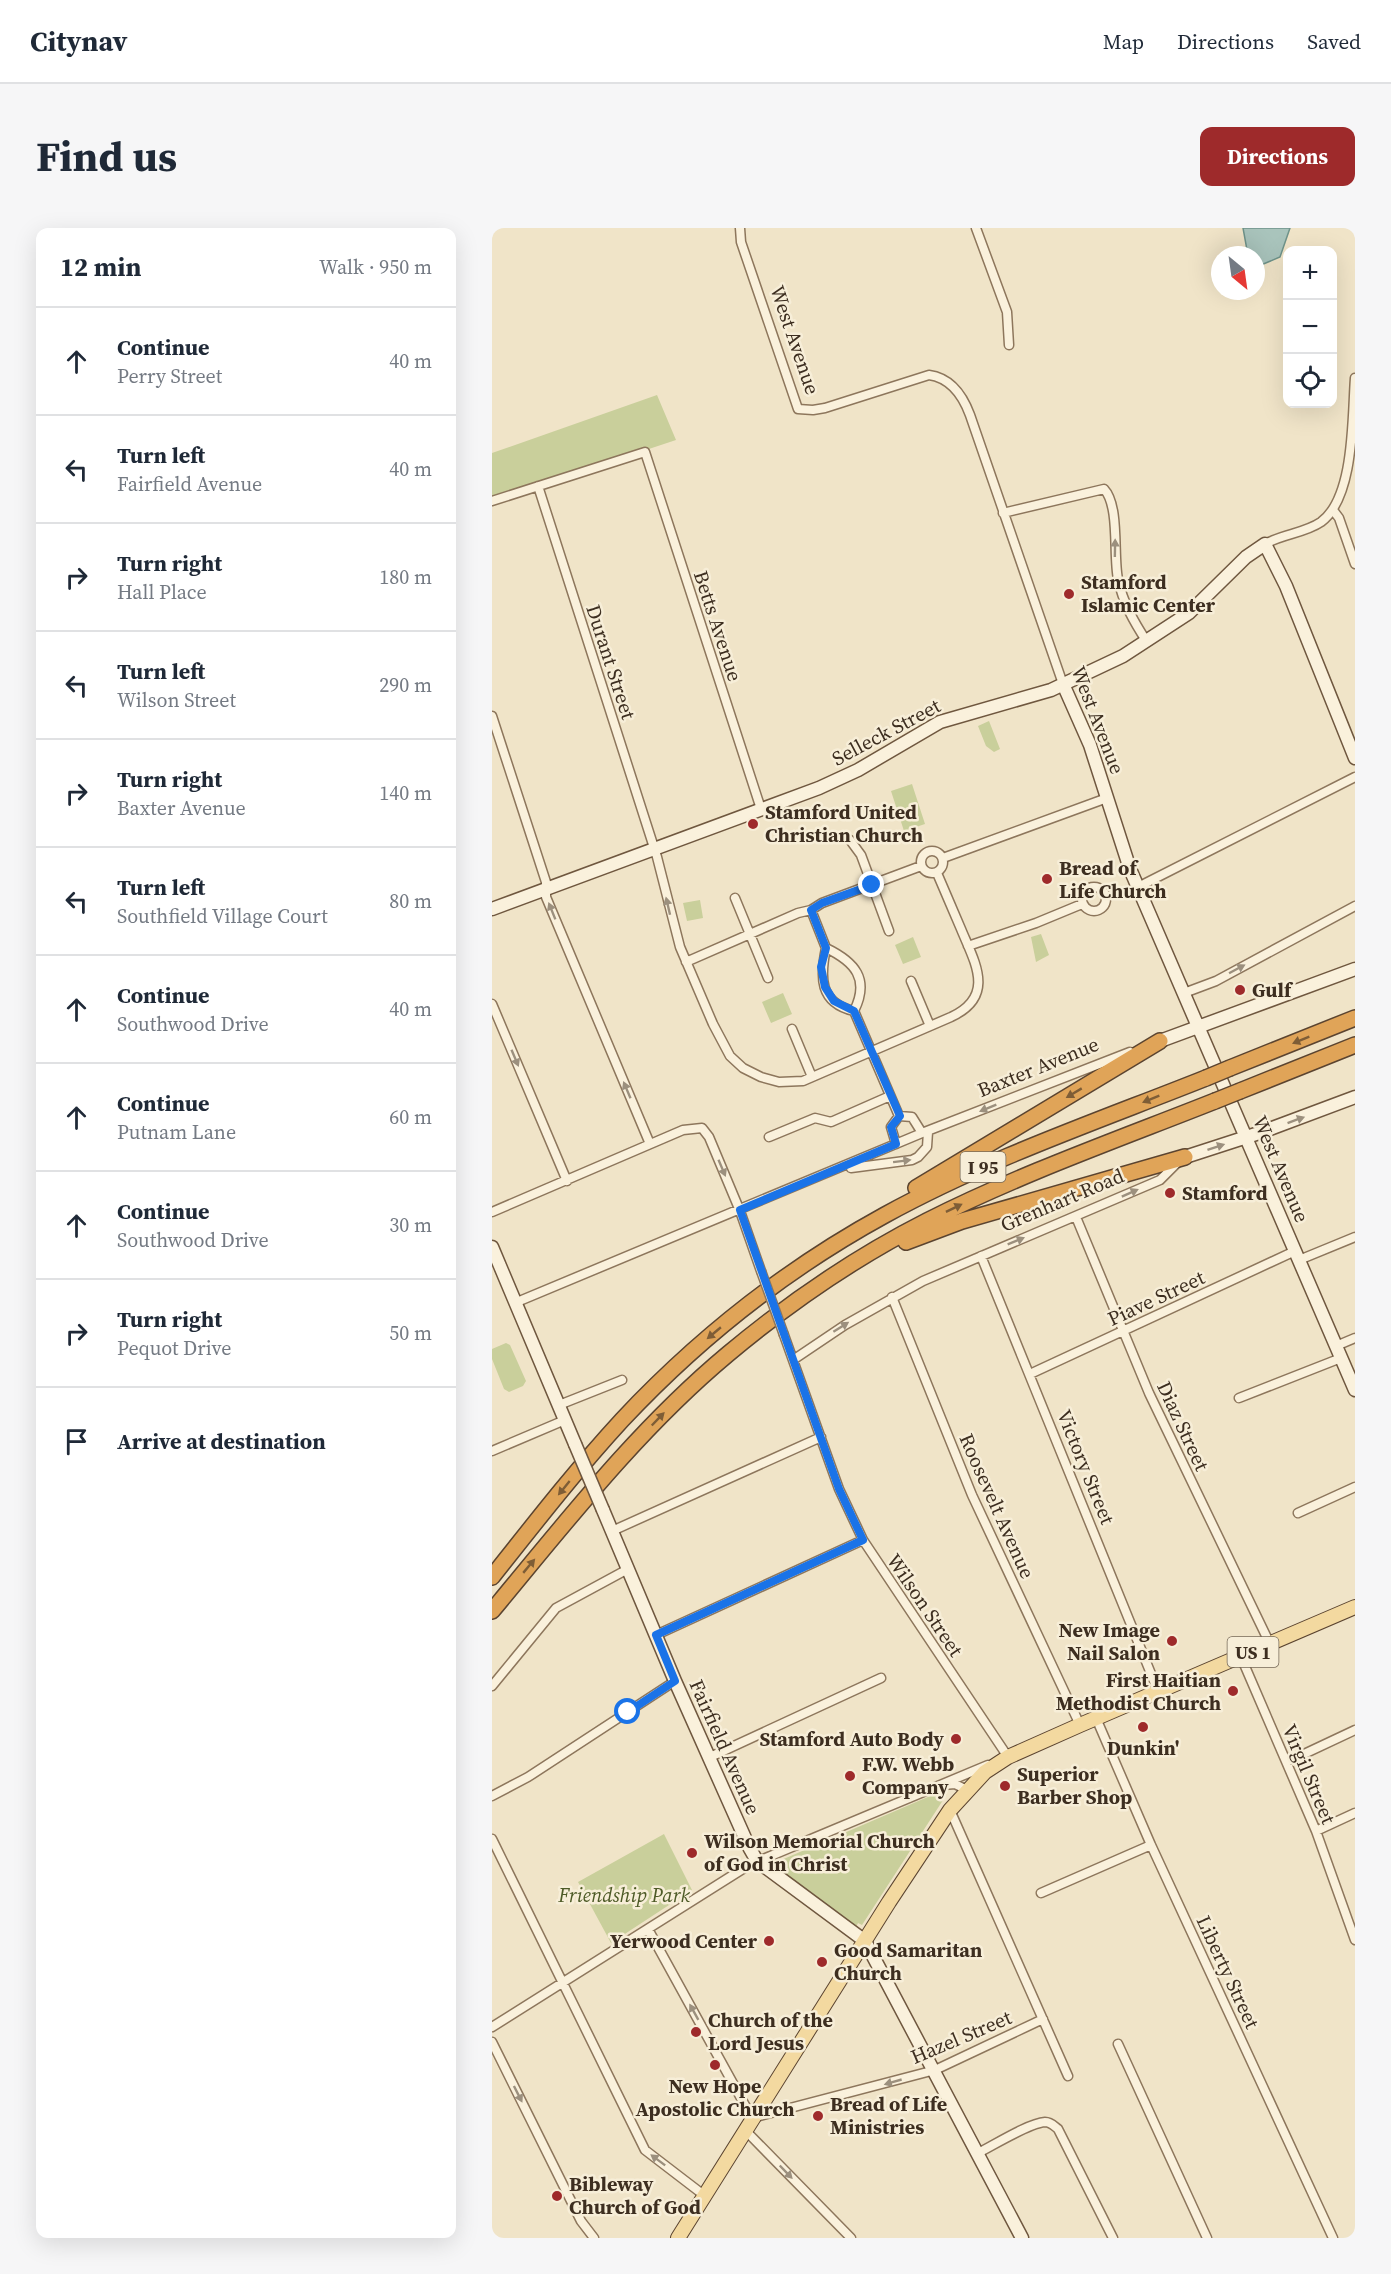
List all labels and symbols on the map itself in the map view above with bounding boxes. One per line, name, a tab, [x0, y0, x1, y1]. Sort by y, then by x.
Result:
north arrow	[1211, 246, 1265, 300]
street label: West Avenue	[763, 282, 827, 398]
one-way arrow	[1110, 539, 1120, 558]
street label: Betts Avenue	[687, 567, 749, 685]
place label: Stamford Islamic Center	[1081, 568, 1216, 619]
marker: Stamford Islamic Center	[1062, 587, 1076, 601]
street label: Durant Street	[579, 601, 643, 723]
street label: West Avenue	[1065, 662, 1131, 778]
street label: Selleck Street	[827, 691, 946, 772]
place label: Stamford United Christian Church	[765, 798, 923, 849]
marker: Stamford United Christian Church	[746, 817, 760, 831]
place label: Bread of Life Church	[1059, 854, 1167, 905]
route end	[858, 871, 884, 897]
marker: Bread of Life Church	[1040, 872, 1054, 886]
one-way arrow	[663, 897, 673, 915]
one-way arrow	[547, 901, 557, 919]
one-way arrow	[1229, 964, 1246, 974]
place label: Gulf	[1252, 976, 1294, 1004]
marker: Gulf	[1233, 983, 1247, 997]
street label: Baxter Avenue	[973, 1030, 1103, 1104]
one-way arrow	[1291, 1035, 1309, 1045]
one-way arrow	[510, 1050, 520, 1068]
one-way arrow	[622, 1081, 632, 1099]
one-way arrow	[1066, 1087, 1082, 1098]
one-way arrow	[1142, 1095, 1160, 1105]
one-way arrow	[979, 1104, 997, 1113]
street label: West Avenue	[1246, 1111, 1316, 1227]
one-way arrow	[1287, 1114, 1305, 1124]
one-way arrow	[1207, 1142, 1225, 1151]
road number: I 95	[960, 1152, 1006, 1182]
one-way arrow	[893, 1156, 912, 1165]
one-way arrow	[717, 1160, 727, 1178]
street label: Grenhart Road	[996, 1161, 1129, 1239]
place label: Stamford	[1182, 1179, 1268, 1207]
marker: Stamford	[1163, 1186, 1177, 1200]
one-way arrow	[1121, 1188, 1139, 1198]
one-way arrow	[946, 1203, 963, 1212]
one-way arrow	[1007, 1236, 1025, 1245]
street label: Piave Street	[1103, 1263, 1209, 1333]
one-way arrow	[833, 1322, 849, 1333]
one-way arrow	[706, 1327, 722, 1340]
street label: Diaz Street	[1150, 1377, 1216, 1476]
street label: Victory Street	[1050, 1406, 1122, 1529]
one-way arrow	[650, 1413, 664, 1427]
street label: Roosevelt Avenue	[952, 1429, 1042, 1583]
one-way arrow	[558, 1480, 570, 1495]
street label: Wilson Street	[880, 1548, 970, 1663]
one-way arrow	[523, 1558, 536, 1574]
place label: New Image Nail Salon	[1059, 1616, 1160, 1667]
marker: New Image Nail Salon	[1165, 1634, 1179, 1648]
road number: US 1	[1228, 1637, 1278, 1667]
place label: First Haitian Methodist Church	[1056, 1666, 1221, 1717]
street label: Fairfield Avenue	[683, 1675, 767, 1819]
marker: First Haitian Methodist Church	[1226, 1684, 1240, 1698]
route start	[614, 1698, 640, 1724]
marker: Dunkin'	[1136, 1720, 1150, 1734]
street label: Virgil Street	[1275, 1720, 1343, 1829]
place label: Stamford Auto Body	[759, 1725, 944, 1753]
marker: Stamford Auto Body	[949, 1732, 963, 1746]
place label: Dunkin'	[1107, 1734, 1179, 1762]
place label: F.W. Webb Company	[862, 1750, 954, 1801]
place label: Superior Barber Shop	[1017, 1760, 1132, 1811]
marker: F.W. Webb Company	[843, 1769, 857, 1783]
marker: Superior Barber Shop	[998, 1779, 1012, 1793]
place label: Wilson Memorial Church of God in Christ	[704, 1827, 935, 1878]
marker: Wilson Memorial Church of God in Christ	[685, 1846, 699, 1860]
park label: Friendship Park	[557, 1881, 690, 1909]
street label: Liberty Street	[1190, 1911, 1267, 2033]
place label: Yerwood Center	[610, 1927, 758, 1955]
marker: Yerwood Center	[762, 1934, 776, 1948]
place label: Good Samaritan Church	[834, 1936, 982, 1987]
marker: Good Samaritan Church	[815, 1955, 829, 1969]
one-way arrow	[689, 2003, 699, 2020]
street label: Hazel Street	[906, 2003, 1016, 2071]
place label: Church of the Lord Jesus	[708, 2006, 833, 2057]
marker: Church of the Lord Jesus	[689, 2025, 703, 2039]
marker: New Hope Apostolic Church	[708, 2058, 722, 2072]
place label: New Hope Apostolic Church	[635, 2072, 795, 2123]
one-way arrow	[883, 2078, 901, 2087]
one-way arrow	[513, 2086, 523, 2103]
place label: Bread of Life Ministries	[830, 2090, 947, 2141]
marker: Bread of Life Ministries	[811, 2109, 825, 2123]
one-way arrow	[651, 2154, 667, 2166]
one-way arrow	[779, 2164, 793, 2178]
place label: Bibleway Church of God	[569, 2170, 701, 2221]
marker: Bibleway Church of God	[550, 2189, 564, 2203]

